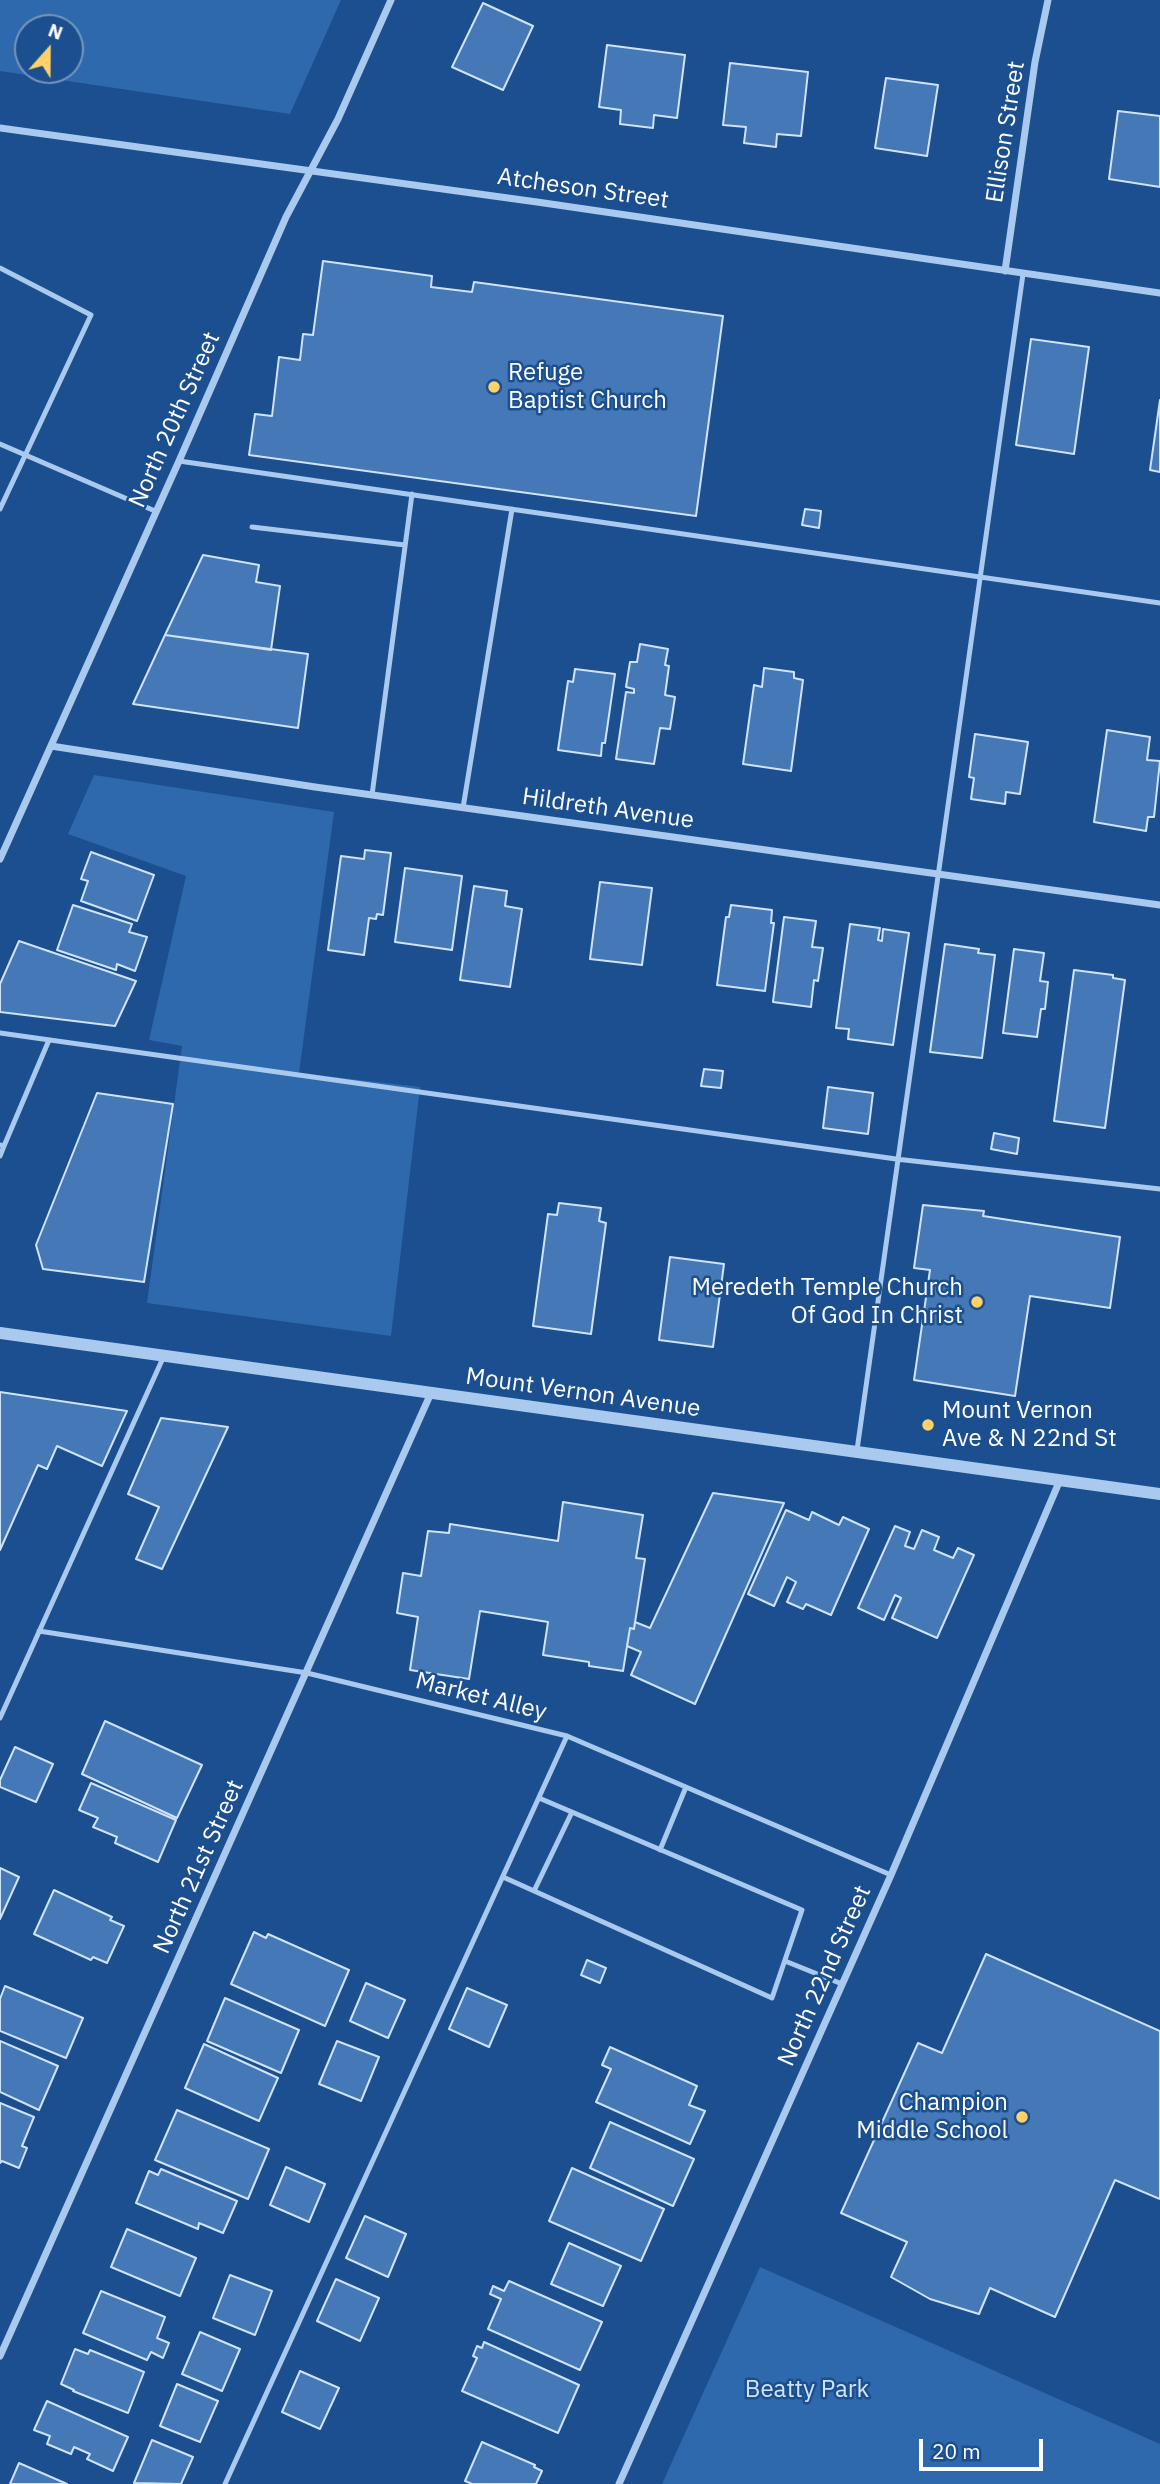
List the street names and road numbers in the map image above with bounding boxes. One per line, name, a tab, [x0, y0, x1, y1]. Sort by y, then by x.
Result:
street label: Ellison Street	[981, 59, 1031, 205]
street label: Atcheson Street	[495, 163, 671, 215]
street label: North 20th Street	[123, 328, 227, 512]
street label: Hildreth Avenue	[520, 783, 696, 835]
street label: Mount Vernon Avenue	[464, 1362, 702, 1424]
street label: Market Alley	[413, 1667, 549, 1727]
street label: North 21st Street	[148, 1776, 250, 1958]
street label: North 22nd Street	[772, 1881, 878, 2071]

